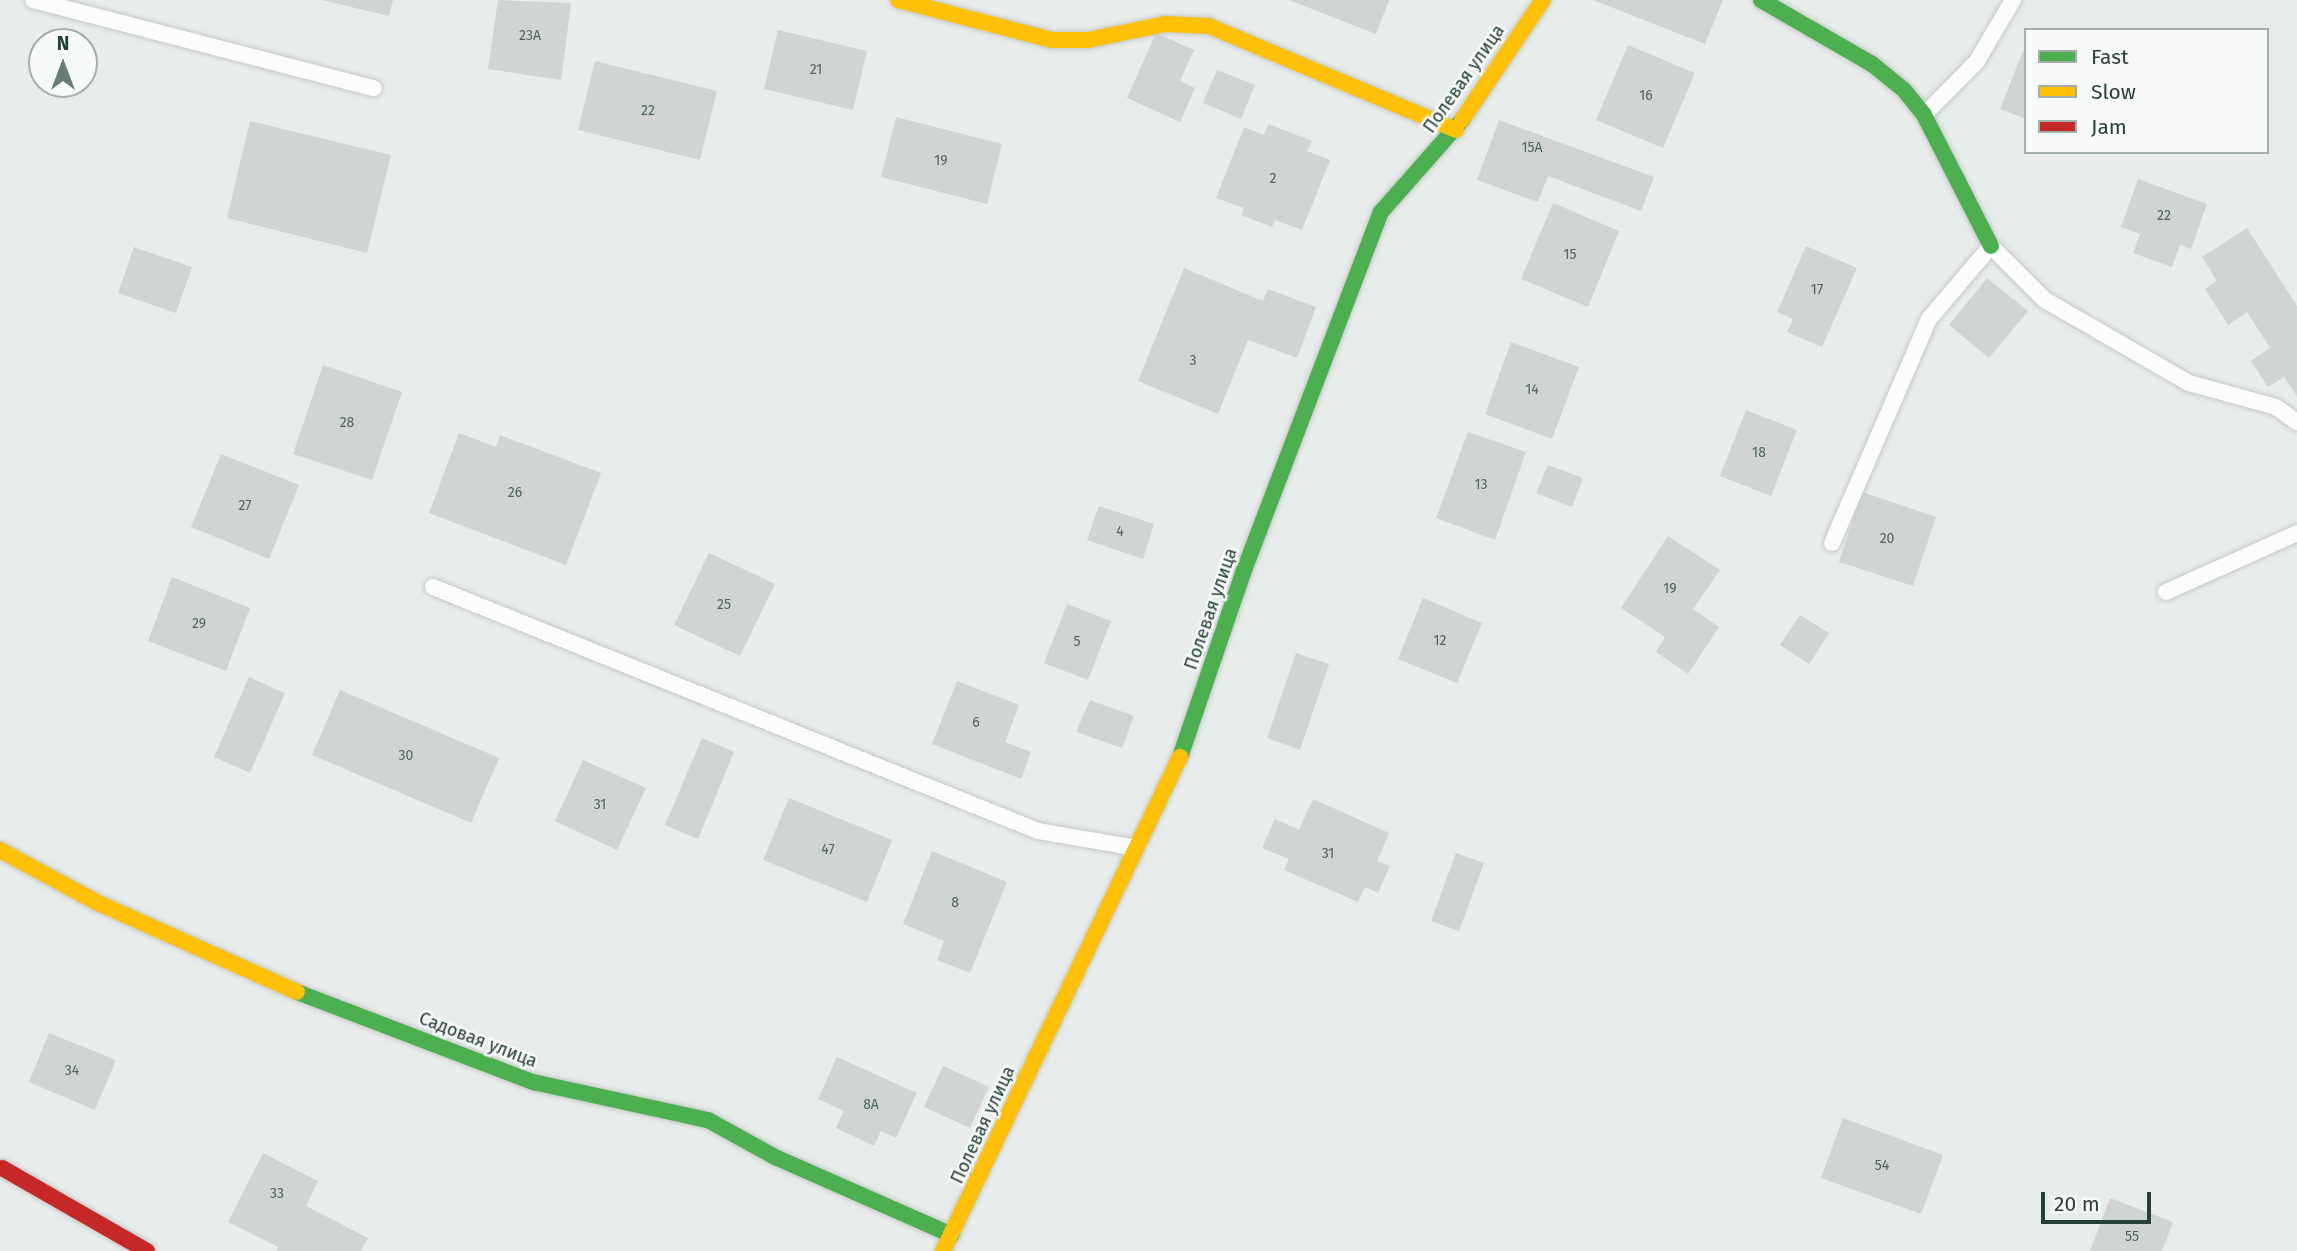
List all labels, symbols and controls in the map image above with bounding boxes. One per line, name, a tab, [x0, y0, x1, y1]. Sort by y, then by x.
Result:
street label: Полевая улица	[1419, 21, 1509, 137]
north arrow	[28, 28, 98, 98]
house number: 23А	[519, 28, 541, 44]
legend	[2024, 28, 2269, 154]
text: N	[57, 32, 69, 55]
text: Fast	[2091, 44, 2129, 70]
house number: 21	[810, 62, 822, 78]
text: Slow	[2091, 79, 2136, 105]
house number: 16	[1639, 88, 1653, 104]
house number: 22	[641, 103, 655, 119]
text: Jam	[2091, 114, 2127, 140]
house number: 15А	[1521, 140, 1543, 156]
house number: 19	[934, 153, 948, 169]
house number: 2	[1270, 171, 1276, 187]
house number: 22	[2157, 208, 2171, 224]
house number: 15	[1563, 247, 1577, 263]
house number: 17	[1811, 282, 1823, 298]
house number: 3	[1190, 353, 1196, 369]
house number: 14	[1525, 382, 1539, 398]
house number: 28	[340, 415, 354, 431]
house number: 18	[1752, 445, 1766, 461]
house number: 13	[1474, 477, 1488, 493]
house number: 26	[508, 485, 522, 501]
house number: 27	[238, 498, 252, 514]
house number: 4	[1116, 524, 1124, 540]
house number: 20	[1880, 531, 1894, 547]
street label: Полевая улица	[1180, 545, 1242, 673]
house number: 19	[1663, 581, 1677, 597]
house number: 25	[717, 597, 731, 613]
house number: 29	[192, 616, 206, 632]
house number: 12	[1434, 633, 1446, 649]
house number: 5	[1073, 634, 1081, 650]
house number: 6	[972, 715, 980, 731]
house number: 30	[399, 748, 413, 764]
house number: 31	[594, 797, 606, 813]
house number: 47	[821, 842, 835, 858]
house number: 31	[1322, 846, 1334, 862]
house number: 8	[951, 895, 959, 911]
street label: Садовая улица	[416, 1008, 540, 1072]
house number: 34	[65, 1063, 79, 1079]
street label: Полевая улица	[946, 1063, 1020, 1187]
house number: 8А	[863, 1097, 879, 1113]
house number: 54	[1875, 1158, 1889, 1174]
scale bar	[2045, 1178, 2155, 1222]
house number: 33	[270, 1186, 284, 1202]
text: 20 m	[2054, 1191, 2100, 1217]
house number: 55	[2125, 1229, 2139, 1245]

